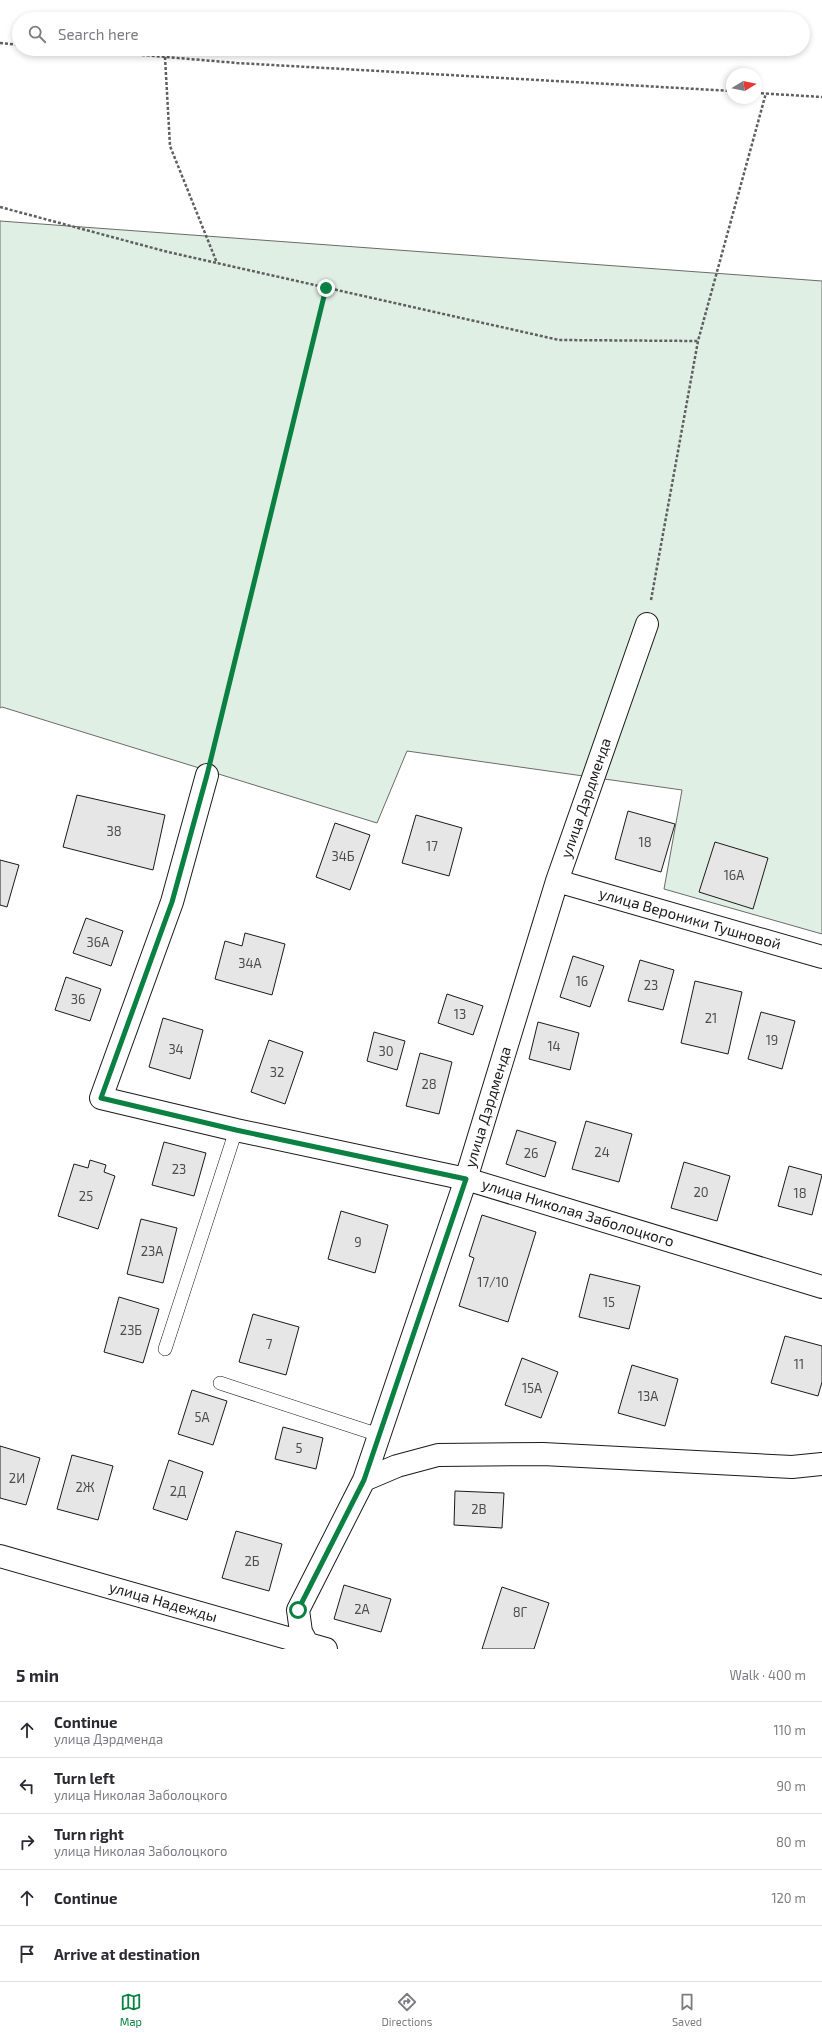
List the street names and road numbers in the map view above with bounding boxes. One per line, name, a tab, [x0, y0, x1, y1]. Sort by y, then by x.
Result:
street label: улица Дэрдменда	[556, 735, 615, 860]
street label: улица Вероники Тушновой	[597, 883, 783, 954]
street label: улица Дэрдменда	[460, 1044, 515, 1170]
street label: улица Николая Заболоцкого	[480, 1174, 677, 1251]
street label: улица Надежды	[107, 1577, 219, 1626]

